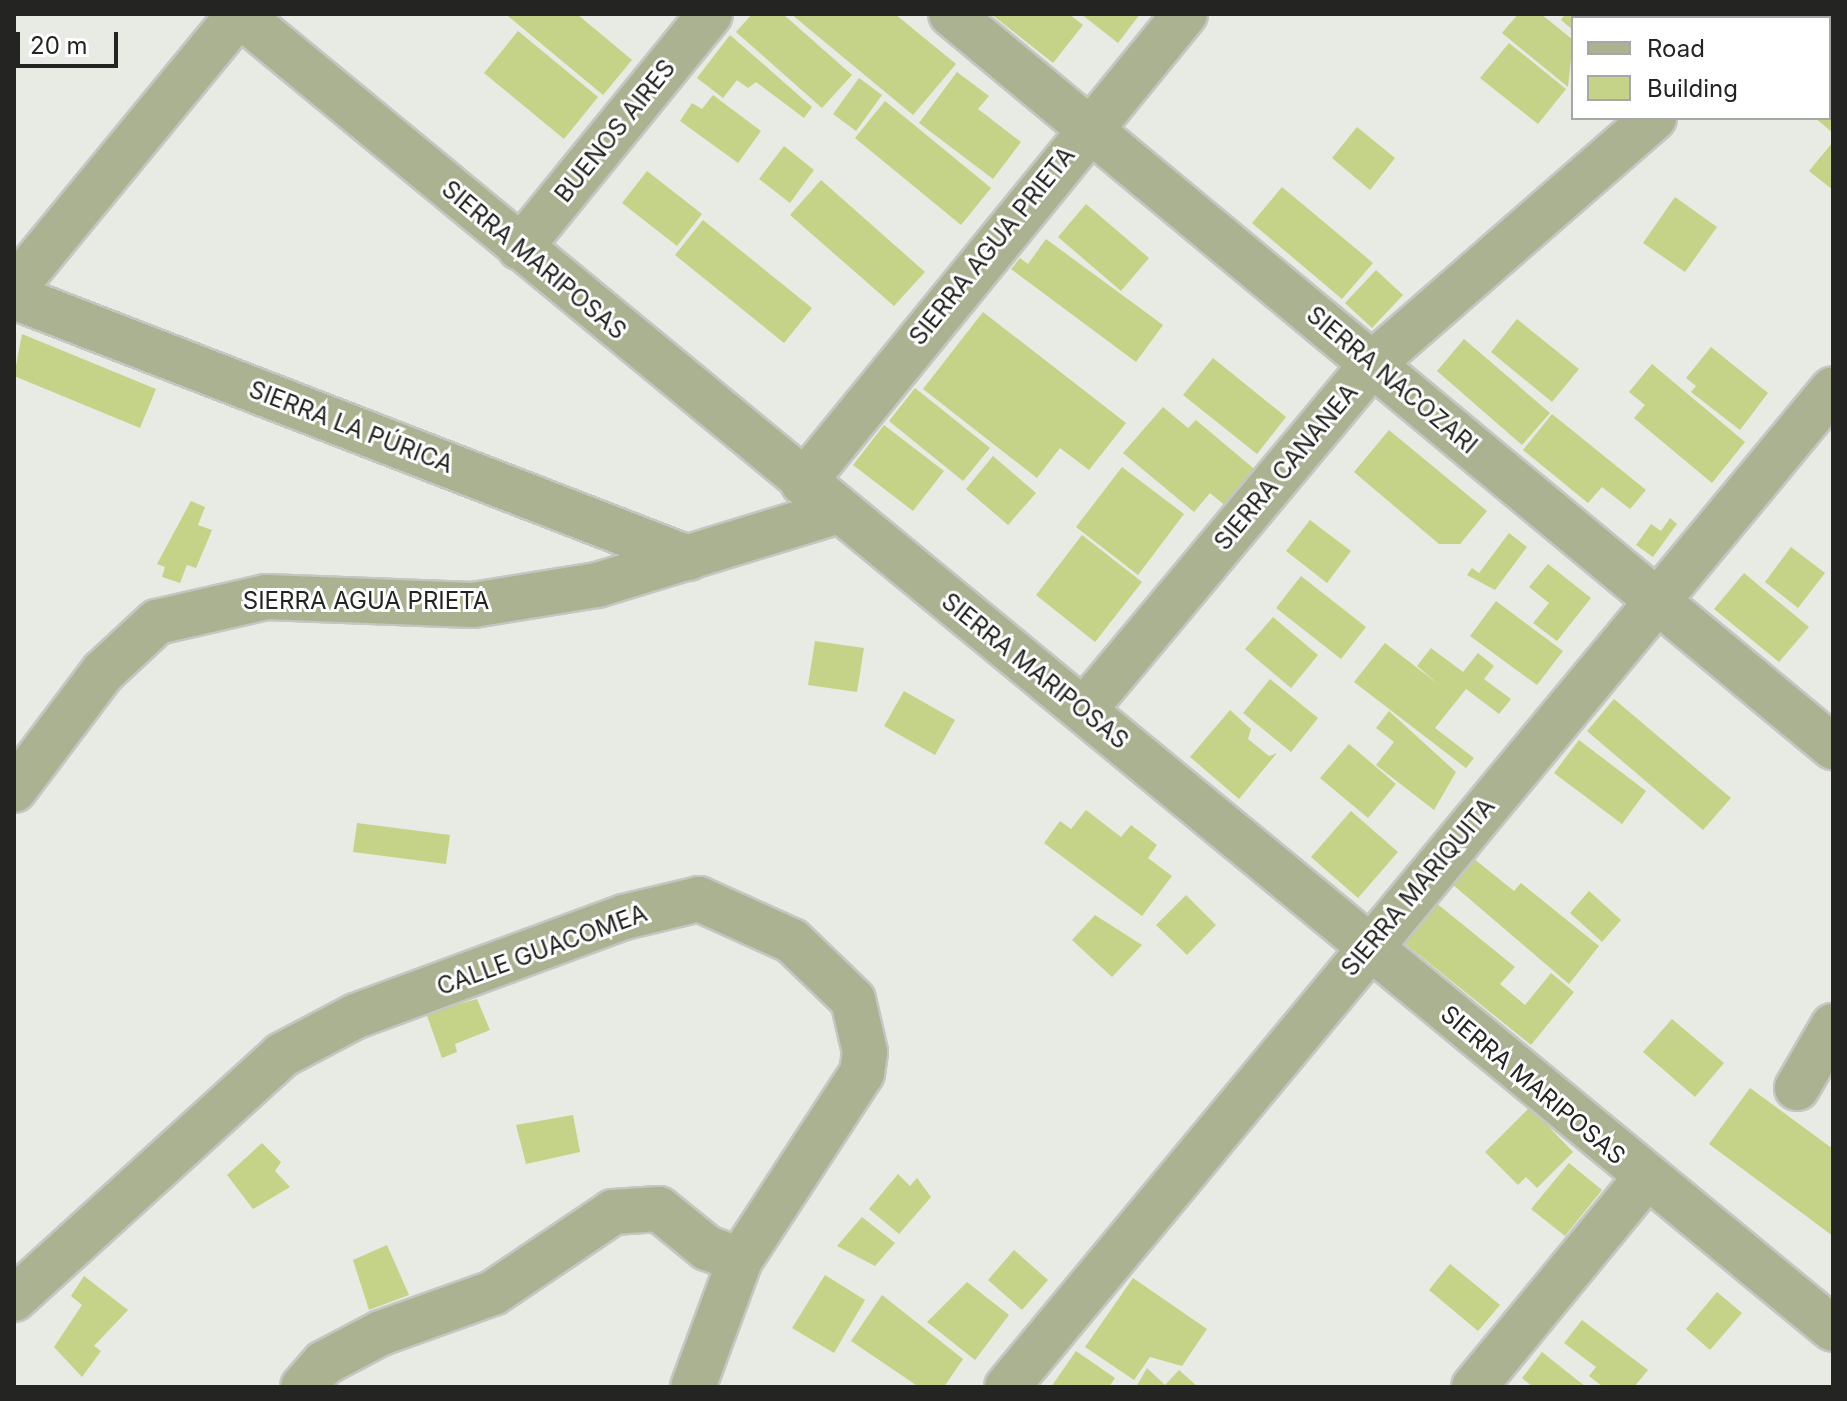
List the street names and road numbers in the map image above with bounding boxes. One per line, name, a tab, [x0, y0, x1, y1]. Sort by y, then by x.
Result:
street label: BUENOS AIRES	[549, 54, 681, 208]
street label: SIERRA AGUA PRIETA	[903, 141, 1081, 351]
street label: SIERRA MARIPOSAS	[436, 175, 632, 345]
street label: SIERRA NACOZARI	[1301, 300, 1483, 460]
street label: SIERRA LA PÚRICA	[245, 375, 457, 479]
street label: SIERRA CANANEA	[1208, 378, 1364, 556]
street label: SIERRA AGUA PRIETA	[243, 587, 489, 615]
street label: SIERRA MARIPOSAS	[936, 587, 1134, 755]
street label: SIERRA MARIQUITA	[1335, 792, 1501, 982]
street label: CALLE GUACOMEA	[433, 899, 651, 1001]
street label: SIERRA MARIPOSAS	[1435, 1000, 1631, 1170]

